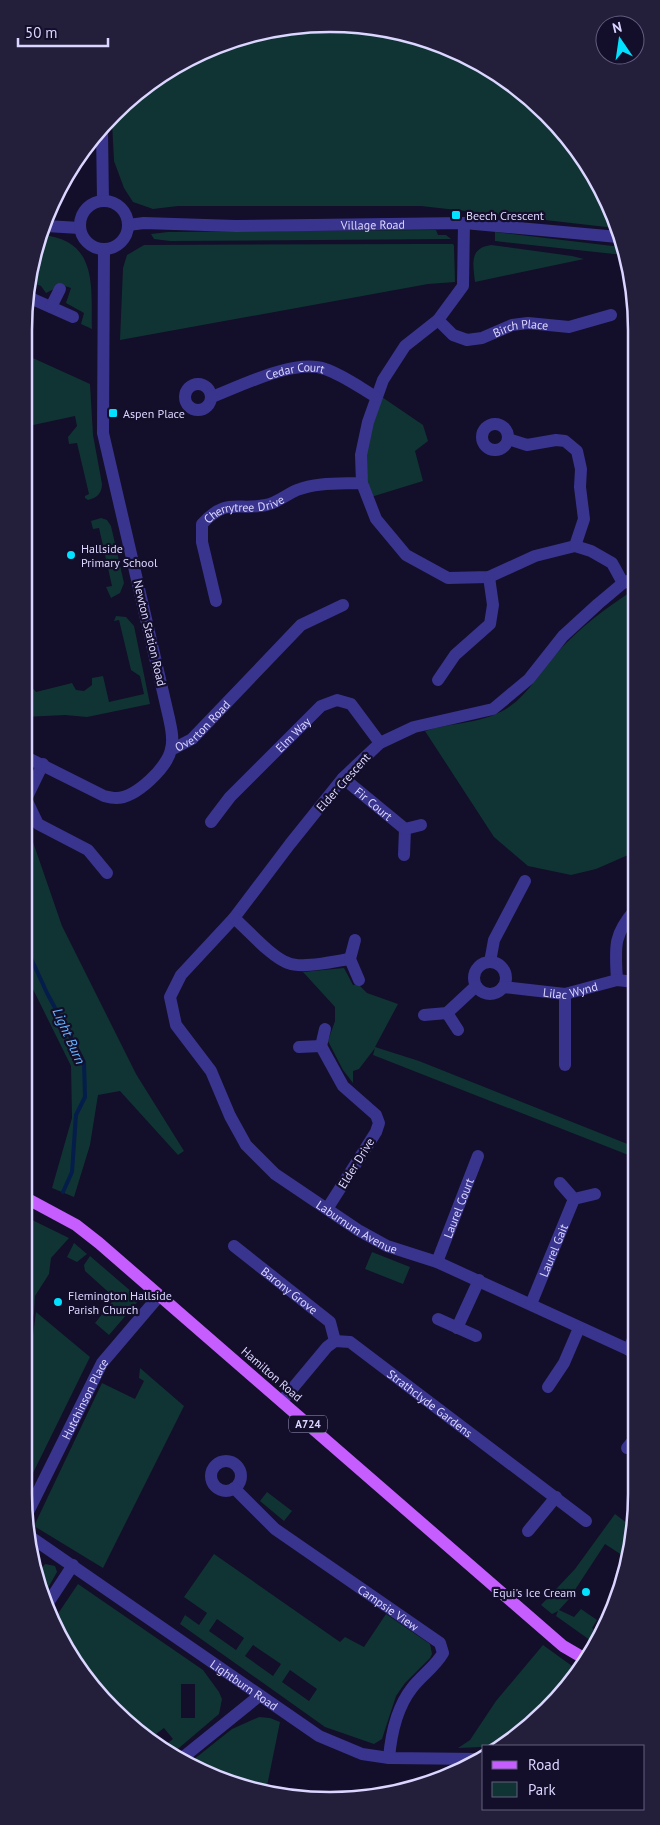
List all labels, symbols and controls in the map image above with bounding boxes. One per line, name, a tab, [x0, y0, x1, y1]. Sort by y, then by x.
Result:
scale bar	[18, 15, 108, 47]
north arrow	[595, 15, 645, 65]
text: N	[611, 18, 624, 37]
text: 50 m	[25, 23, 58, 42]
place label: Beech Crescent	[466, 208, 544, 223]
marker: Beech Crescent	[450, 209, 462, 221]
street label: Village Road	[340, 216, 405, 232]
street label: Birch Place	[490, 316, 549, 340]
street label: Cedar Court	[263, 359, 327, 383]
place label: Aspen Place	[123, 406, 185, 421]
marker: Aspen Place	[107, 407, 119, 419]
street label: Cherrytree Drive	[200, 491, 287, 526]
place label: Hallside Primary School	[81, 541, 158, 570]
marker: Hallside Primary School	[65, 549, 77, 561]
street label: Newton Station Road	[131, 579, 169, 687]
street label: Overton Road	[172, 697, 233, 754]
street label: Elm Way	[272, 713, 314, 755]
street label: Elder Crescent	[313, 750, 373, 814]
street label: Fir Court	[352, 783, 396, 823]
street label: Lilac Wynd	[542, 978, 599, 1002]
water label: Light Burn	[49, 1005, 89, 1067]
street label: Elder Drive	[335, 1135, 377, 1191]
street label: Laurel Court	[440, 1176, 476, 1240]
street label: Laburnum Avenue	[314, 1197, 399, 1256]
street label: Laurel Gait	[535, 1222, 571, 1279]
street label: Barony Grove	[258, 1263, 321, 1317]
place label: Flemington Hallside Parish Church	[68, 1288, 172, 1317]
marker: Flemington Hallside Parish Church	[52, 1296, 64, 1308]
street label: Hamilton Road	[238, 1343, 306, 1405]
street label: Hutchinson Place	[58, 1354, 111, 1442]
street label: Strathclyde Gardens	[385, 1366, 476, 1440]
road number: A724	[289, 1416, 327, 1432]
street label: Campsie View	[355, 1581, 422, 1634]
place label: Equi's Ice Cream	[493, 1585, 576, 1600]
marker: Equi's Ice Cream	[580, 1586, 592, 1598]
street label: Lightburn Road	[208, 1656, 281, 1713]
legend	[482, 1745, 645, 1810]
text: Road	[528, 1755, 560, 1774]
text: Park	[528, 1780, 556, 1799]

